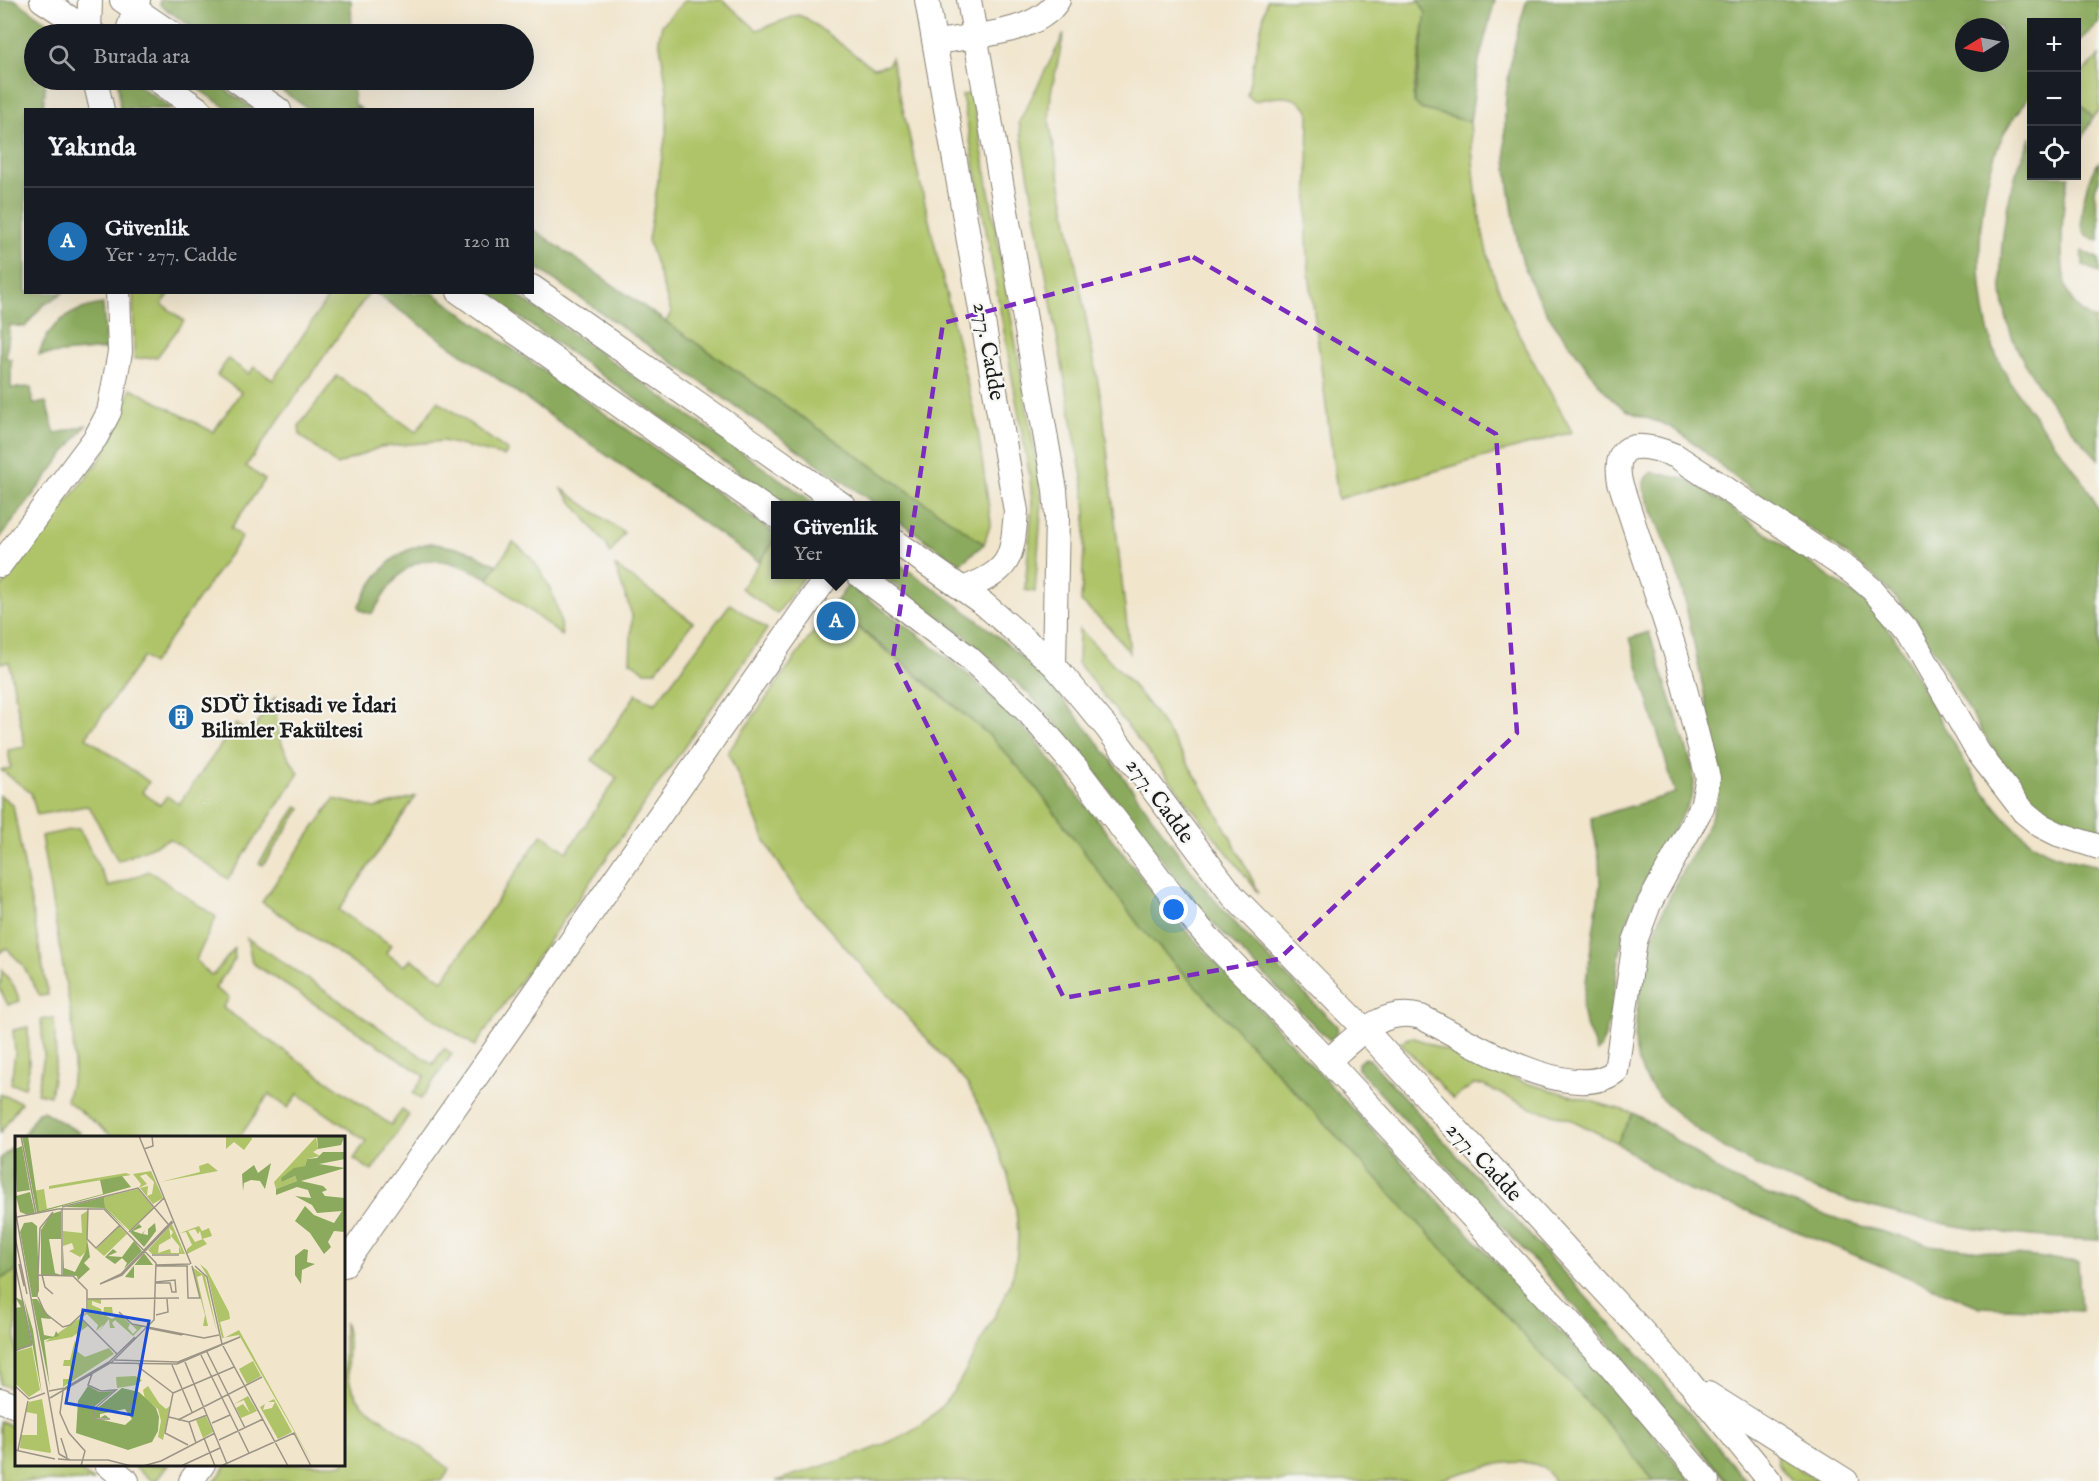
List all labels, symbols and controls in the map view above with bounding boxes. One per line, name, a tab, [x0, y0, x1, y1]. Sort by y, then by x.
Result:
north arrow	[1955, 18, 2009, 72]
map controls	[2027, 18, 2081, 180]
button: +	[2027, 18, 2081, 72]
search box	[24, 24, 534, 90]
icon: search	[45, 41, 78, 74]
text: Burada ara	[93, 43, 190, 71]
button: −	[2027, 72, 2081, 126]
button: locate	[2027, 126, 2081, 180]
text: Yakında	[48, 131, 136, 164]
text: Güvenlik	[105, 215, 189, 243]
text: A	[61, 229, 74, 254]
text: 120 m	[464, 229, 510, 254]
text: Yer · 277. Cadde	[105, 243, 237, 268]
street label: 277. Cadde	[966, 300, 1010, 403]
popup	[771, 501, 900, 579]
text: Güvenlik	[793, 514, 878, 542]
text: Yer	[793, 542, 822, 567]
pin: A	[816, 598, 856, 644]
place label: SDÜ İktisadi ve İdari Bilimler Fakültesi	[201, 692, 397, 745]
building icon: SDÜ İktisadi ve İdari Bilimler Fakültesi	[166, 702, 196, 732]
street label: 277. Cadde	[1119, 753, 1200, 849]
your location	[1159, 895, 1188, 924]
street label: 277. Cadde	[1440, 1117, 1528, 1208]
inset map	[15, 1136, 345, 1466]

